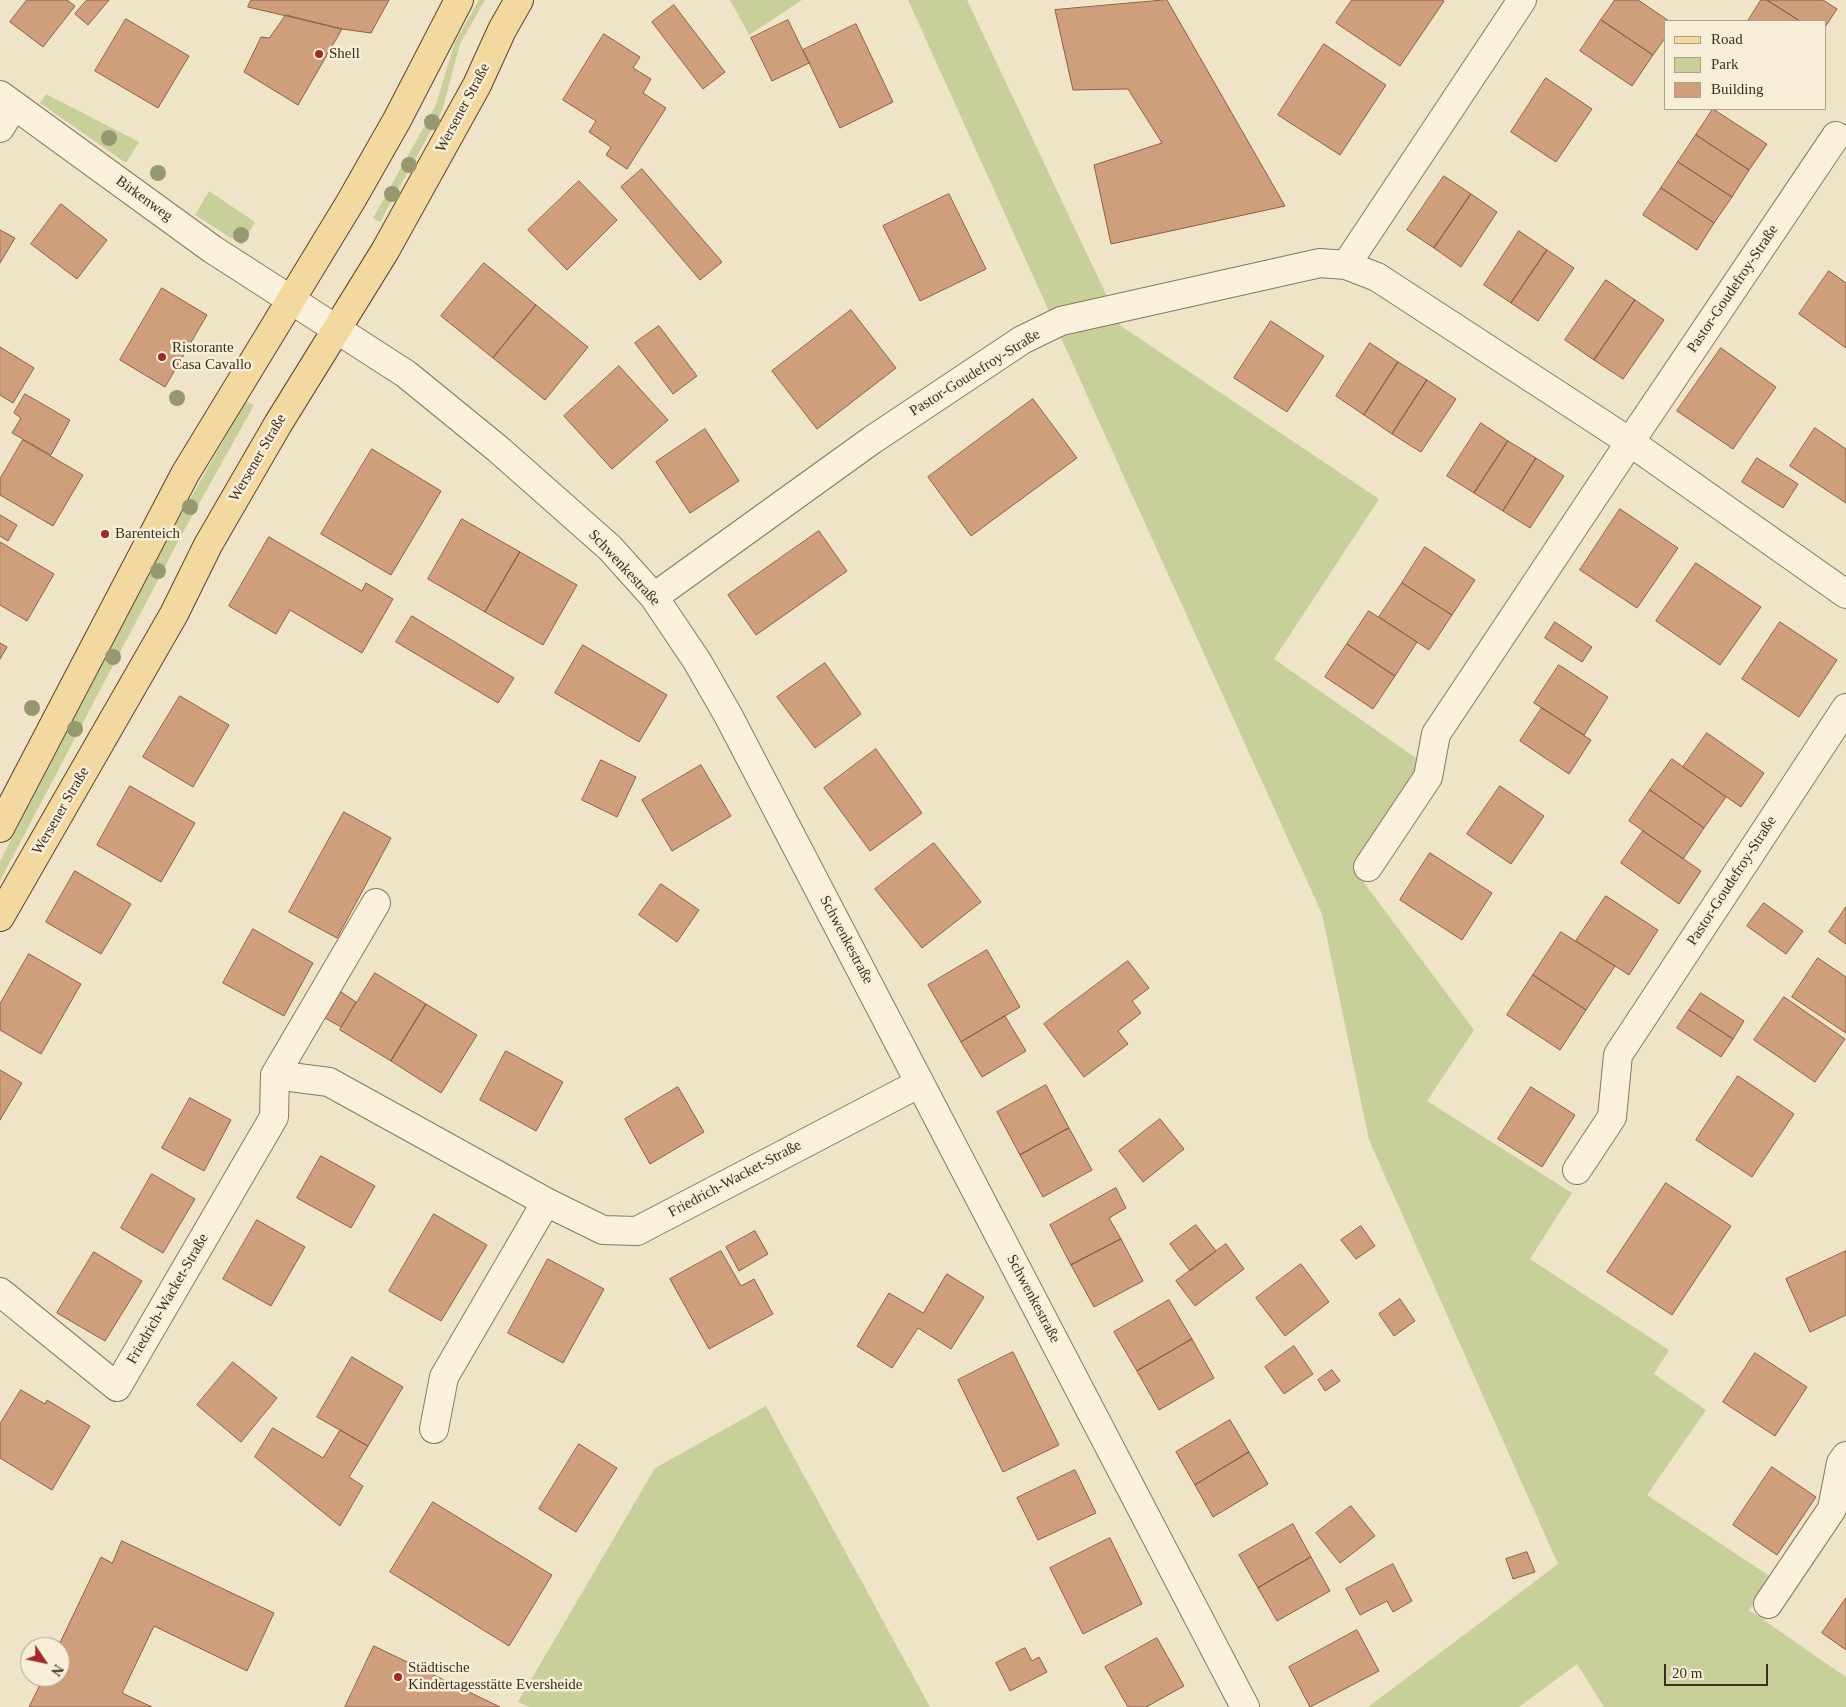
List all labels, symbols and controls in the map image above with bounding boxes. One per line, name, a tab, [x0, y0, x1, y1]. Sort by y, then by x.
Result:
legend	[1664, 20, 1826, 110]
text: Road	[1711, 31, 1743, 47]
place label: Shell	[329, 45, 360, 63]
marker: Shell	[313, 48, 325, 60]
text: Park	[1711, 56, 1739, 72]
street label: Wersener Straße	[432, 60, 494, 156]
text: Building	[1711, 81, 1764, 97]
street label: Birkenweg	[112, 172, 176, 226]
street label: Pastor-Goudefroy-Straße	[1683, 222, 1783, 356]
street label: Pastor-Goudefroy-Straße	[906, 325, 1044, 421]
place label: Ristorante Casa Cavallo	[172, 339, 252, 374]
marker: Ristorante Casa Cavallo	[156, 351, 168, 363]
street label: Wersener Straße	[226, 411, 290, 505]
place label: Barenteich	[115, 525, 180, 543]
street label: Schwenkestraße	[584, 526, 664, 610]
marker: Barenteich	[99, 528, 111, 540]
street label: Wersener Straße	[29, 764, 93, 858]
street label: Pastor-Goudefroy-Straße	[1683, 813, 1781, 949]
street label: Schwenkestraße	[815, 893, 877, 987]
street label: Friedrich-Wacket-Straße	[665, 1136, 805, 1222]
street label: Friedrich-Wacket-Straße	[123, 1230, 213, 1368]
street label: Schwenkestraße	[1002, 1252, 1064, 1346]
north arrow	[20, 1637, 70, 1687]
scale bar	[1666, 1654, 1770, 1686]
place label: Städtische Kindertagesstätte Eversheide	[408, 1659, 583, 1694]
text: N	[48, 1662, 66, 1678]
text: 20 m	[1672, 1665, 1702, 1681]
marker: Städtische Kindertagesstätte Eversheide	[392, 1671, 404, 1683]

